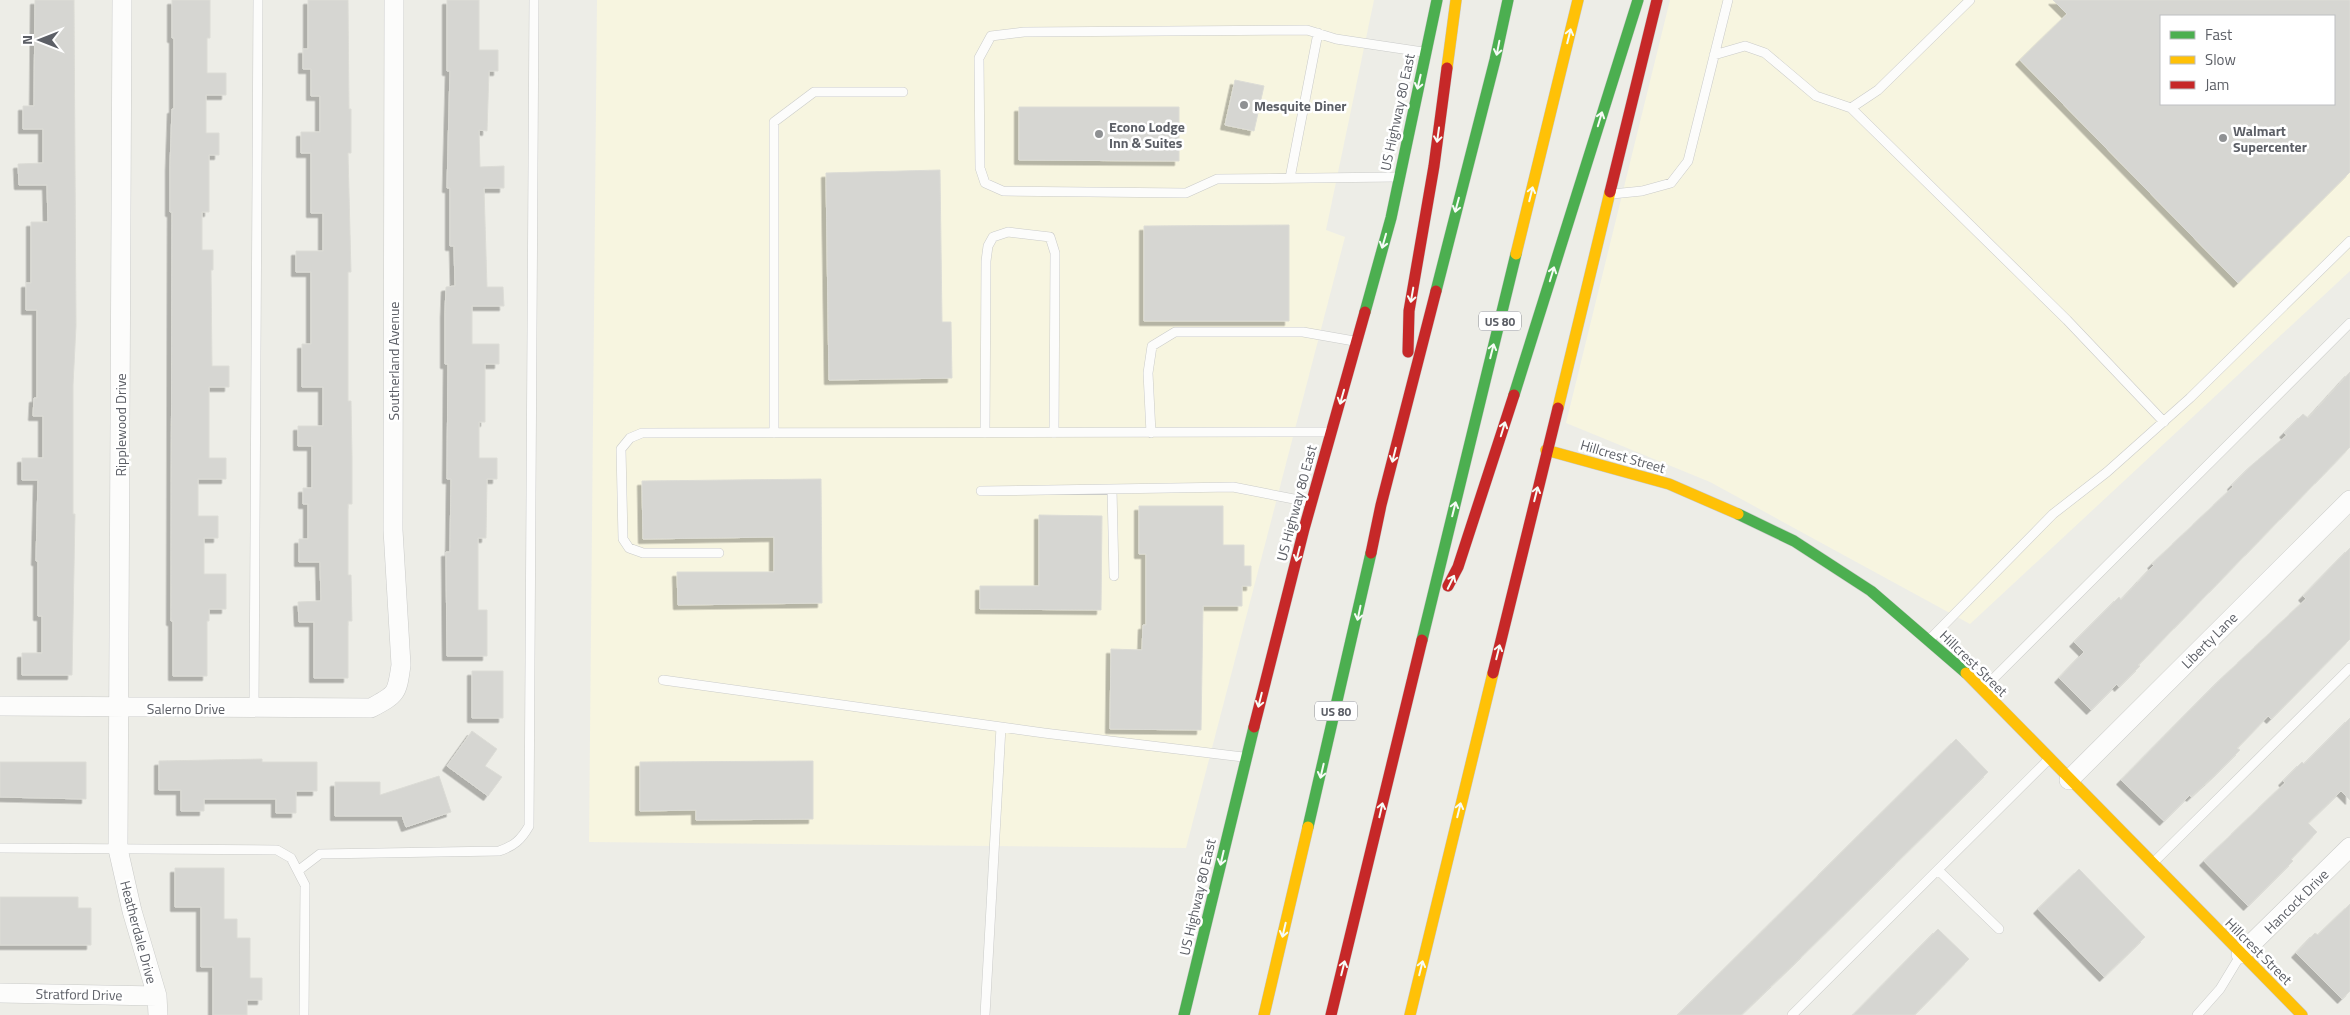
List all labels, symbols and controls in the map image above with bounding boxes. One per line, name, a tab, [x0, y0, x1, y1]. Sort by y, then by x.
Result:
north arrow	[15, 15, 65, 65]
legend	[2160, 15, 2335, 105]
text: Fast	[2205, 23, 2233, 46]
one-way arrow	[1565, 28, 1574, 44]
text: N	[16, 35, 37, 45]
one-way arrow	[1492, 39, 1502, 55]
text: Slow	[2205, 48, 2236, 71]
street label: US Highway 80 East	[1374, 51, 1420, 172]
one-way arrow	[1414, 73, 1423, 89]
text: Jam	[2205, 73, 2229, 96]
place label: Mesquite Diner	[1254, 95, 1347, 116]
marker: Mesquite Diner	[1238, 99, 1250, 111]
one-way arrow	[1596, 111, 1606, 127]
place label: Econo Lodge Inn & Suites	[1109, 116, 1185, 153]
place label: Walmart Supercenter	[2233, 120, 2307, 157]
one-way arrow	[1433, 127, 1443, 143]
marker: Econo Lodge Inn & Suites	[1093, 128, 1105, 140]
marker: Walmart Supercenter	[2217, 132, 2229, 144]
one-way arrow	[1527, 186, 1536, 202]
one-way arrow	[1452, 196, 1461, 212]
one-way arrow	[1379, 232, 1389, 248]
one-way arrow	[1547, 266, 1557, 282]
one-way arrow	[1406, 287, 1416, 303]
street label: Southerland Avenue	[383, 302, 404, 420]
road number: US 80	[1479, 312, 1521, 331]
one-way arrow	[1488, 344, 1497, 360]
street label: Ripplewood Drive	[110, 373, 131, 477]
one-way arrow	[1336, 389, 1346, 405]
one-way arrow	[1498, 421, 1508, 437]
street label: Hillcrest Street	[1578, 434, 1668, 478]
street label: US Highway 80 East	[1270, 443, 1322, 563]
one-way arrow	[1389, 446, 1398, 462]
one-way arrow	[1532, 486, 1541, 502]
one-way arrow	[1449, 502, 1459, 518]
one-way arrow	[1293, 545, 1302, 561]
one-way arrow	[1446, 575, 1456, 590]
one-way arrow	[1353, 605, 1363, 621]
street label: Liberty Lane	[2176, 607, 2242, 673]
street label: Hillcrest Street	[1935, 625, 2013, 701]
one-way arrow	[1494, 644, 1503, 660]
one-way arrow	[1255, 692, 1264, 708]
street label: Salerno Drive	[147, 698, 225, 719]
road number: US 80	[1315, 701, 1357, 720]
one-way arrow	[1317, 763, 1326, 779]
one-way arrow	[1377, 802, 1386, 818]
one-way arrow	[1455, 802, 1464, 818]
street label: US Highway 80 East	[1173, 836, 1221, 957]
one-way arrow	[1217, 850, 1226, 866]
street label: Hancock Drive	[2259, 864, 2333, 938]
street label: Heatherdale Drive	[115, 878, 163, 986]
street label: Hillcrest Street	[2221, 913, 2297, 989]
one-way arrow	[1279, 921, 1288, 937]
one-way arrow	[1339, 960, 1348, 976]
one-way arrow	[1417, 960, 1426, 976]
street label: Stratford Drive	[35, 983, 123, 1005]

